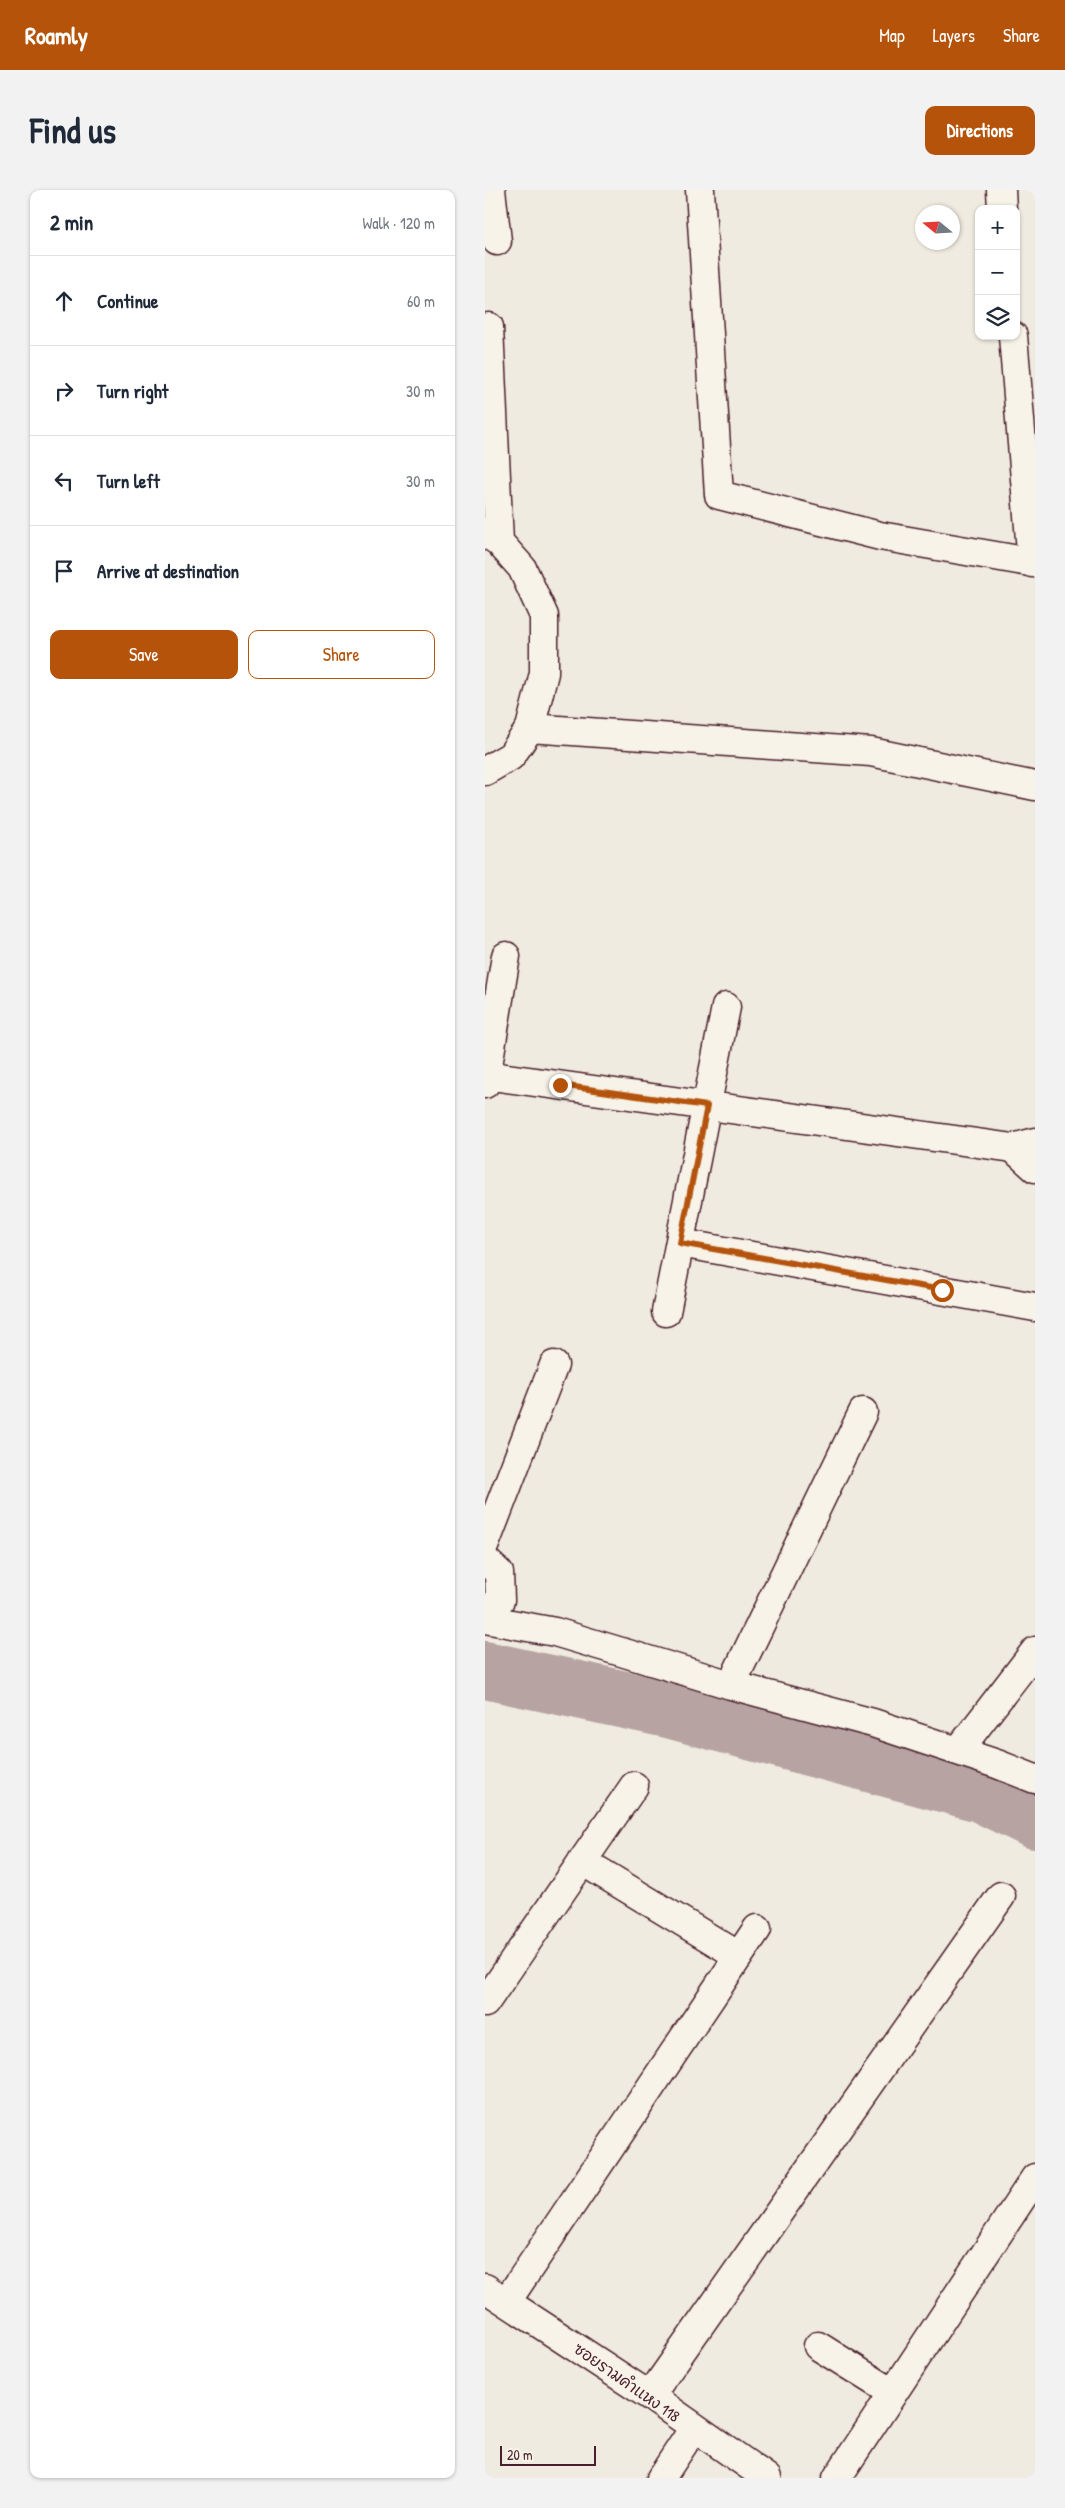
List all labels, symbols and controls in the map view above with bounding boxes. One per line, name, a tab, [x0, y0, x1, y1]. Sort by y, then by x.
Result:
text: Roamly	[25, 19, 88, 51]
text: Map	[879, 23, 905, 48]
text: Layers	[933, 23, 975, 48]
text: Share	[1003, 23, 1040, 48]
button: Directions	[925, 106, 1035, 155]
text: Find us	[30, 107, 116, 154]
north arrow	[915, 205, 960, 250]
map controls	[975, 205, 1020, 340]
button: +	[975, 205, 1020, 250]
text: 2 min	[50, 208, 93, 237]
text: Walk · 120 m	[362, 212, 435, 234]
button: −	[975, 250, 1020, 295]
icon: ahead	[50, 287, 78, 315]
text: Continue	[97, 288, 158, 314]
text: 60 m	[407, 290, 435, 312]
button: layers	[975, 295, 1020, 340]
icon: right	[50, 377, 78, 405]
text: Turn right	[97, 378, 168, 404]
text: 30 m	[406, 380, 435, 402]
icon: left	[50, 467, 78, 495]
text: Turn left	[97, 468, 160, 494]
text: 30 m	[406, 470, 435, 492]
icon: arrive	[50, 557, 78, 585]
text: Arrive at destination	[97, 558, 239, 584]
button: Save	[50, 630, 238, 679]
button: Share	[248, 630, 435, 679]
route end	[549, 1074, 572, 1097]
route start	[931, 1279, 954, 1302]
street label: ซอยรามคำแหง 118	[570, 2337, 684, 2427]
scale bar	[500, 2443, 596, 2466]
text: 20 m	[507, 2445, 533, 2464]

